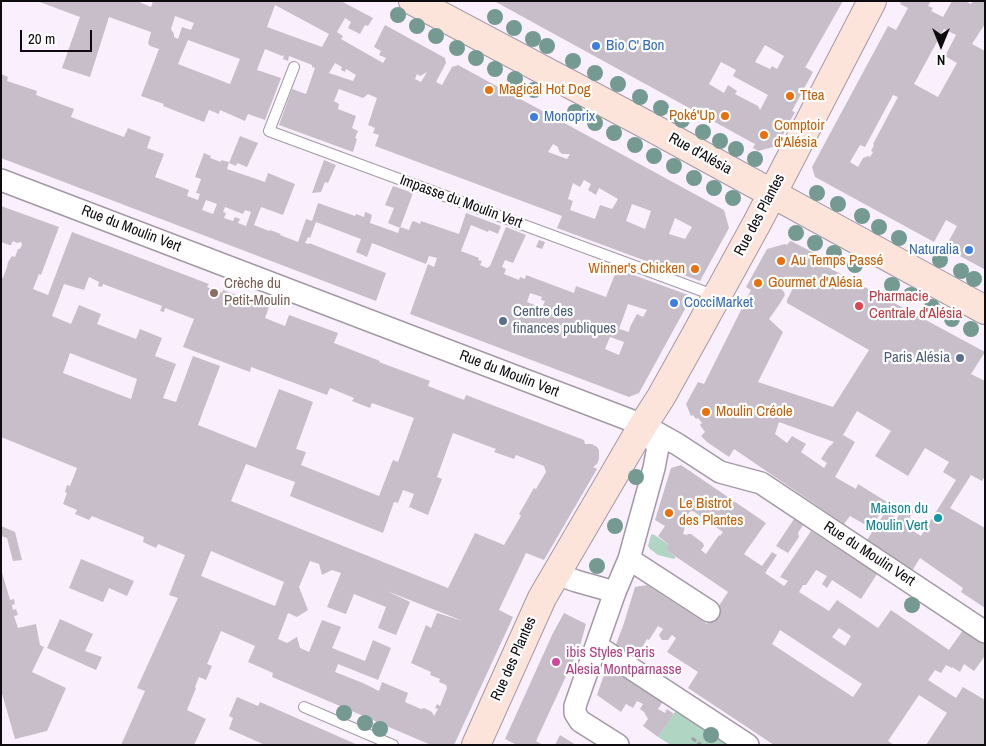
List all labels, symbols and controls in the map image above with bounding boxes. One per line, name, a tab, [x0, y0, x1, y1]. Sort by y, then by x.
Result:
scale bar	[22, 20, 95, 52]
north arrow	[916, 20, 966, 70]
text: 20 m	[28, 28, 55, 49]
place label: Bio C' Bon	[606, 37, 664, 55]
marker: Bio C' Bon	[590, 40, 602, 52]
text: N	[937, 51, 945, 69]
place label: Magical Hot Dog	[499, 81, 591, 99]
marker: Magical Hot Dog	[483, 84, 495, 96]
place label: Ttea	[800, 87, 825, 105]
marker: Ttea	[784, 90, 796, 102]
place label: Poké'Up	[669, 107, 715, 125]
place label: Monoprix	[544, 108, 595, 126]
marker: Poké'Up	[719, 110, 731, 122]
marker: Monoprix	[528, 111, 540, 123]
place label: Comptoir d'Alésia	[774, 117, 825, 152]
street label: Rue d'Alésia	[665, 129, 735, 179]
marker: Comptoir d'Alésia	[758, 129, 770, 141]
street label: Impasse du Moulin Vert	[397, 171, 525, 233]
street label: Rue des Plantes	[731, 171, 789, 259]
street label: Rue du Moulin Vert	[79, 202, 183, 256]
place label: Naturalia	[909, 241, 959, 259]
marker: Naturalia	[963, 244, 975, 256]
place label: Au Temps Passé	[791, 252, 883, 270]
marker: Au Temps Passé	[775, 255, 787, 267]
place label: Winner's Chicken	[588, 260, 685, 278]
marker: Winner's Chicken	[689, 263, 701, 275]
place label: Gourmet d'Alésia	[768, 274, 863, 292]
place label: Crèche du Petit-Moulin	[224, 275, 290, 310]
marker: Gourmet d'Alésia	[752, 277, 764, 289]
marker: Crèche du Petit-Moulin	[208, 287, 220, 299]
place label: Pharmacie Centrale d'Alésia	[869, 288, 962, 323]
place label: CocciMarket	[684, 294, 753, 312]
marker: CocciMarket	[668, 297, 680, 309]
marker: Pharmacie Centrale d'Alésia	[853, 300, 865, 312]
place label: Centre des finances publiques	[513, 303, 616, 338]
marker: Centre des finances publiques	[497, 315, 509, 327]
street label: Rue du Moulin Vert	[457, 347, 561, 401]
place label: Paris Alésia	[884, 349, 950, 367]
marker: Paris Alésia	[954, 352, 966, 364]
place label: Moulin Créole	[716, 403, 793, 421]
marker: Moulin Créole	[700, 406, 712, 418]
place label: Le Bistrot des Plantes	[679, 495, 743, 530]
place label: Maison du Moulin Vert	[866, 500, 928, 535]
marker: Le Bistrot des Plantes	[663, 507, 675, 519]
marker: Maison du Moulin Vert	[932, 512, 944, 524]
street label: Rue du Moulin Vert	[820, 518, 918, 590]
street label: Rue des Plantes	[487, 614, 541, 704]
place label: ibis Styles Paris Alesia Montparnasse	[566, 644, 682, 679]
marker: ibis Styles Paris Alesia Montparnasse	[550, 656, 562, 668]

